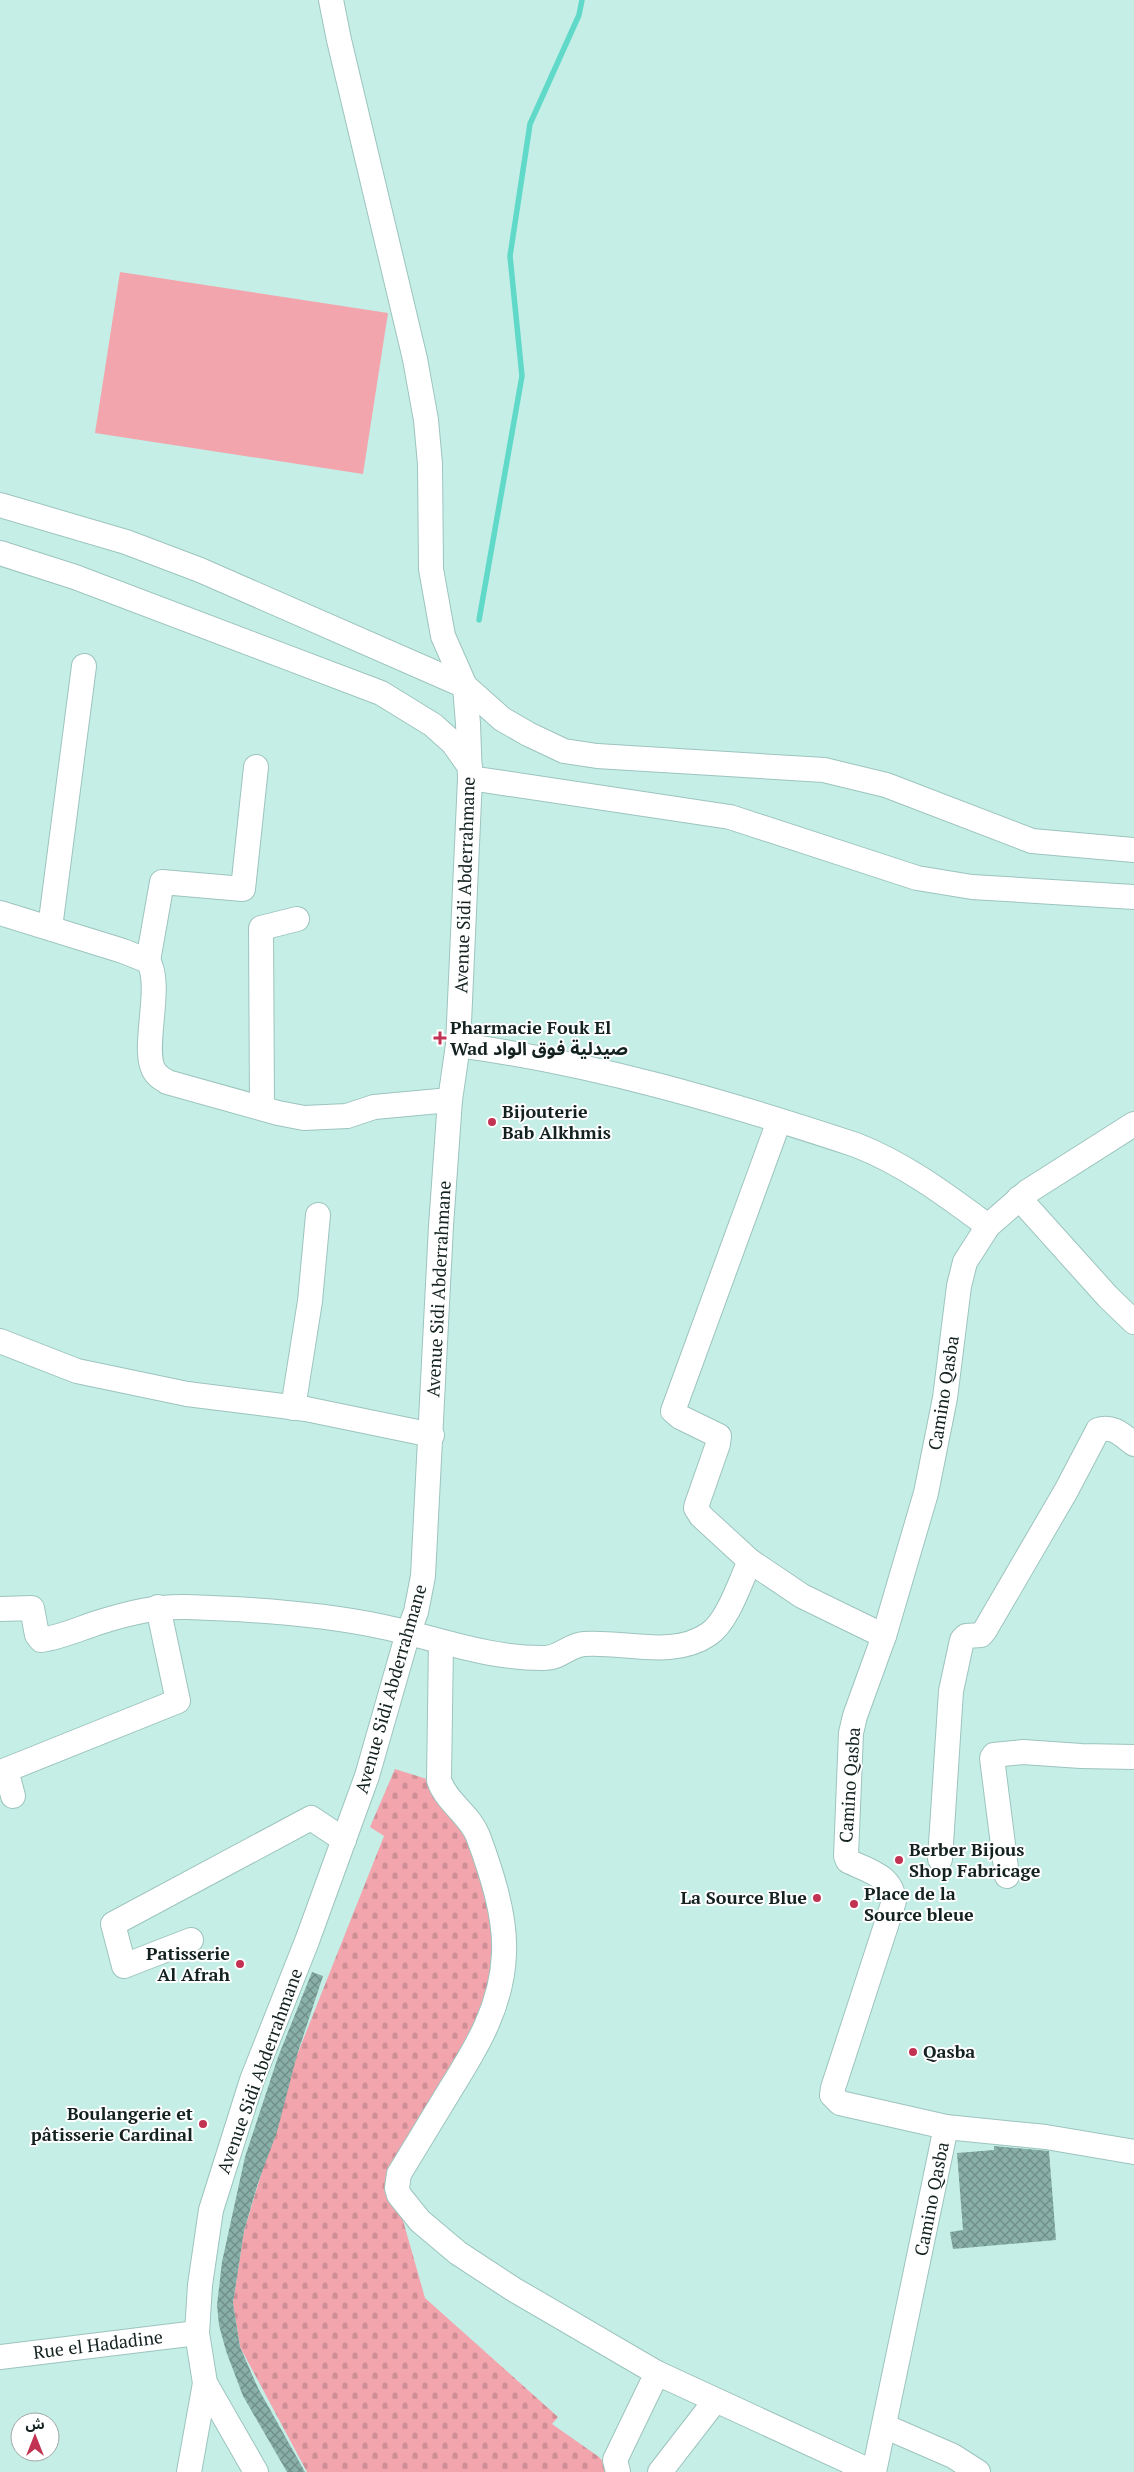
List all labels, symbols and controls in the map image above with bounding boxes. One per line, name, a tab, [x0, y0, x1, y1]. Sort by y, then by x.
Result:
street label: Avenue Sidi Abderrahmane	[448, 776, 480, 994]
place label: Pharmacie Fouk El Wad صيدلية فوق الواد	[450, 1015, 628, 1060]
marker: Pharmacie Fouk El Wad صيدلية فوق الواد	[434, 1032, 446, 1044]
place label: Bijouterie Bab Alkhmis	[502, 1099, 611, 1144]
marker: Bijouterie Bab Alkhmis	[486, 1116, 498, 1128]
street label: Avenue Sidi Abderrahmane	[420, 1180, 456, 1398]
street label: Camino Qasba	[922, 1334, 964, 1452]
street label: Avenue Sidi Abderrahmane	[349, 1581, 431, 1796]
street label: Camino Qasba	[833, 1726, 865, 1844]
place label: Berber Bijous Shop Fabricage	[909, 1837, 1041, 1882]
marker: Berber Bijous Shop Fabricage	[893, 1854, 905, 1866]
place label: Place de la Source bleue	[864, 1881, 974, 1926]
place label: La Source Blue	[680, 1885, 807, 1909]
marker: La Source Blue	[811, 1892, 823, 1904]
marker: Place de la Source bleue	[848, 1898, 860, 1910]
place label: Patisserie Al Afrah	[146, 1941, 230, 1986]
marker: Patisserie Al Afrah	[234, 1958, 246, 1970]
street label: Avenue Sidi Abderrahmane	[211, 1965, 307, 2177]
place label: Qasba	[923, 2039, 975, 2063]
marker: Qasba	[907, 2046, 919, 2058]
place label: Boulangerie et pâtisserie Cardinal	[31, 2101, 193, 2146]
marker: Boulangerie et pâtisserie Cardinal	[197, 2118, 209, 2130]
street label: Camino Qasba	[908, 2140, 954, 2258]
street label: Rue el Hadadine	[32, 2324, 164, 2364]
north arrow	[10, 2412, 60, 2462]
text: ش	[25, 2414, 45, 2433]

